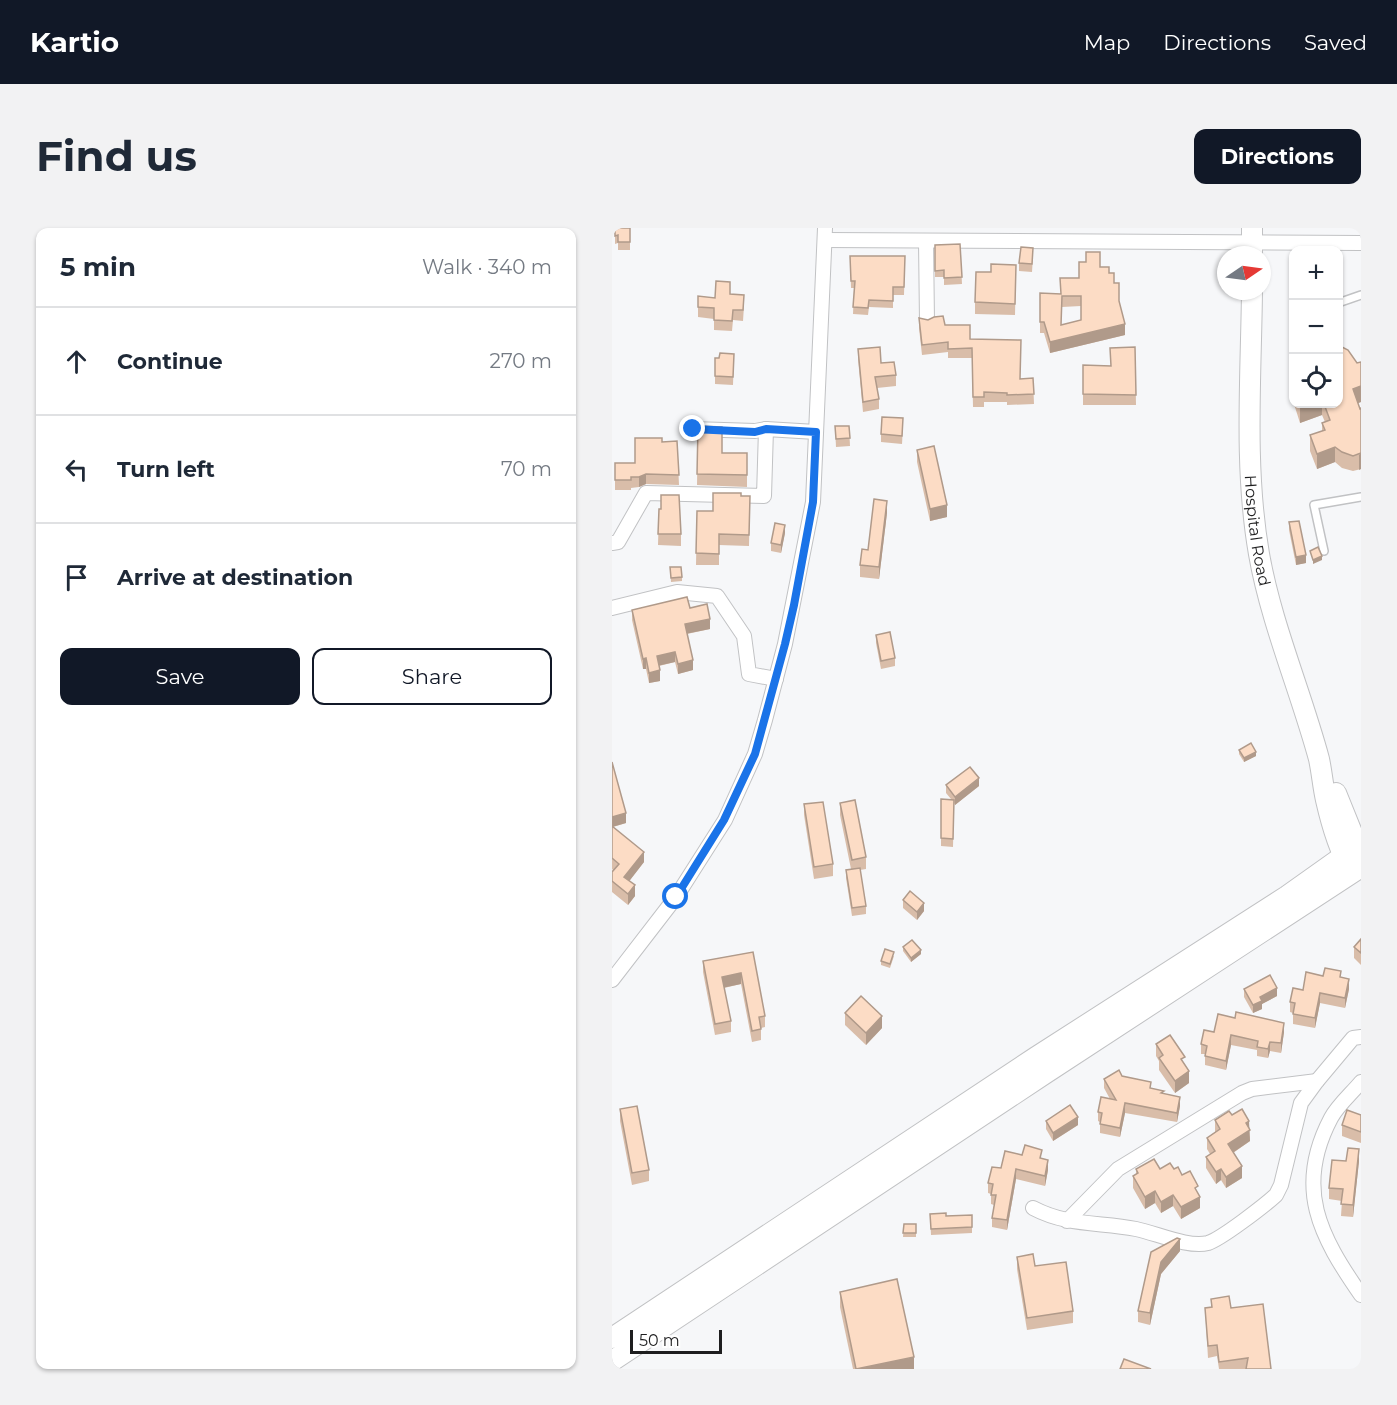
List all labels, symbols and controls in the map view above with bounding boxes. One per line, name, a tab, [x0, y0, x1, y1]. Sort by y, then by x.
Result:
text: Kartio	[30, 25, 119, 59]
text: Map	[1084, 30, 1130, 55]
text: Directions	[1163, 30, 1271, 55]
text: Saved	[1304, 30, 1367, 55]
button: Directions	[1194, 129, 1361, 184]
text: Find us	[36, 130, 197, 182]
north arrow	[1217, 246, 1271, 300]
map controls	[1289, 246, 1343, 408]
button: +	[1289, 246, 1343, 300]
text: 5 min	[60, 251, 136, 283]
text: Walk · 340 m	[422, 255, 552, 279]
button: −	[1289, 300, 1343, 354]
icon: ahead	[60, 345, 93, 378]
text: Continue	[117, 348, 223, 375]
text: 270 m	[490, 349, 552, 373]
button: locate	[1289, 354, 1343, 408]
route end	[679, 415, 705, 441]
icon: left	[60, 453, 93, 486]
text: Turn left	[117, 456, 215, 483]
text: 70 m	[501, 457, 552, 481]
street label: Hospital Road	[1241, 474, 1275, 588]
icon: arrive	[60, 561, 93, 594]
text: Arrive at destination	[117, 564, 353, 591]
button: Save	[60, 648, 300, 705]
button: Share	[312, 648, 552, 705]
route start	[662, 883, 688, 909]
scale bar	[630, 1327, 722, 1354]
text: 50 m	[639, 1331, 680, 1350]

